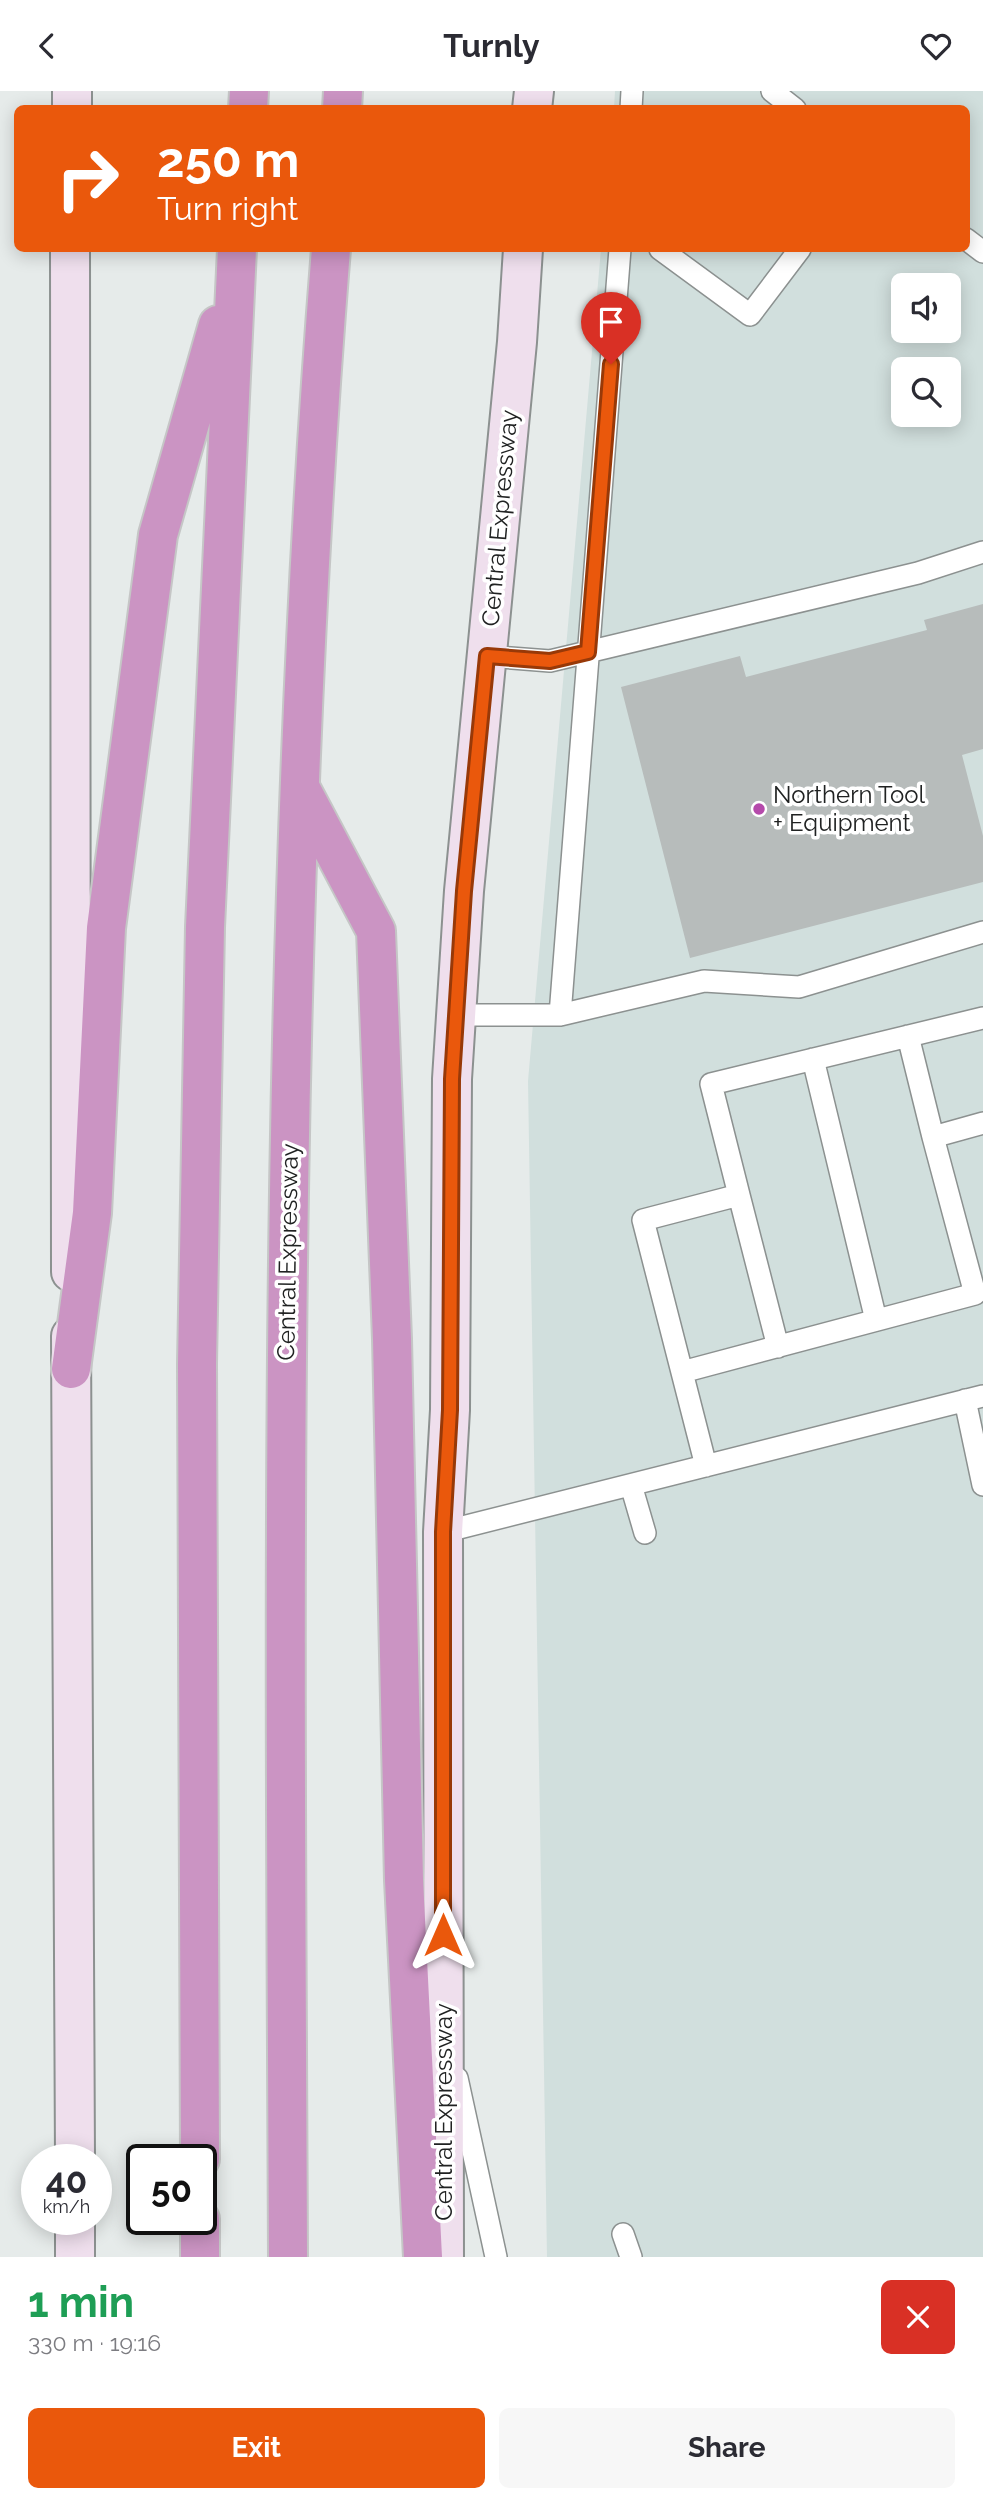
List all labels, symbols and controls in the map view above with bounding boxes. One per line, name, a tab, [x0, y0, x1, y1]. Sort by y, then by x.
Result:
icon: back	[28, 27, 66, 65]
text: Turnly	[443, 27, 540, 64]
icon: heart	[917, 27, 955, 65]
text: 250 m	[157, 131, 299, 188]
icon: right	[42, 133, 133, 224]
text: Turn right	[157, 190, 298, 227]
map controls	[891, 273, 961, 427]
button: sound	[891, 273, 961, 343]
pin	[581, 292, 641, 364]
icon: arrive	[592, 303, 630, 341]
button: search	[891, 357, 961, 427]
street label: Central Expressway	[476, 408, 523, 627]
place label: Northern Tool + Equipment	[773, 780, 925, 837]
marker: Northern Tool + Equipment	[751, 801, 767, 817]
street label: Central Expressway	[271, 1143, 304, 1361]
position arrow	[406, 1898, 480, 1972]
street label: Central Expressway	[429, 2003, 458, 2221]
speed limit sign: 50	[126, 2144, 217, 2235]
text: 40	[46, 2160, 87, 2201]
text: km/h	[43, 2196, 90, 2217]
text: 1 min	[28, 2278, 134, 2327]
button: close	[881, 2280, 955, 2354]
text: 330 m · 19:16	[28, 2329, 161, 2356]
button: Exit	[28, 2408, 485, 2488]
button: Share	[499, 2408, 955, 2488]

